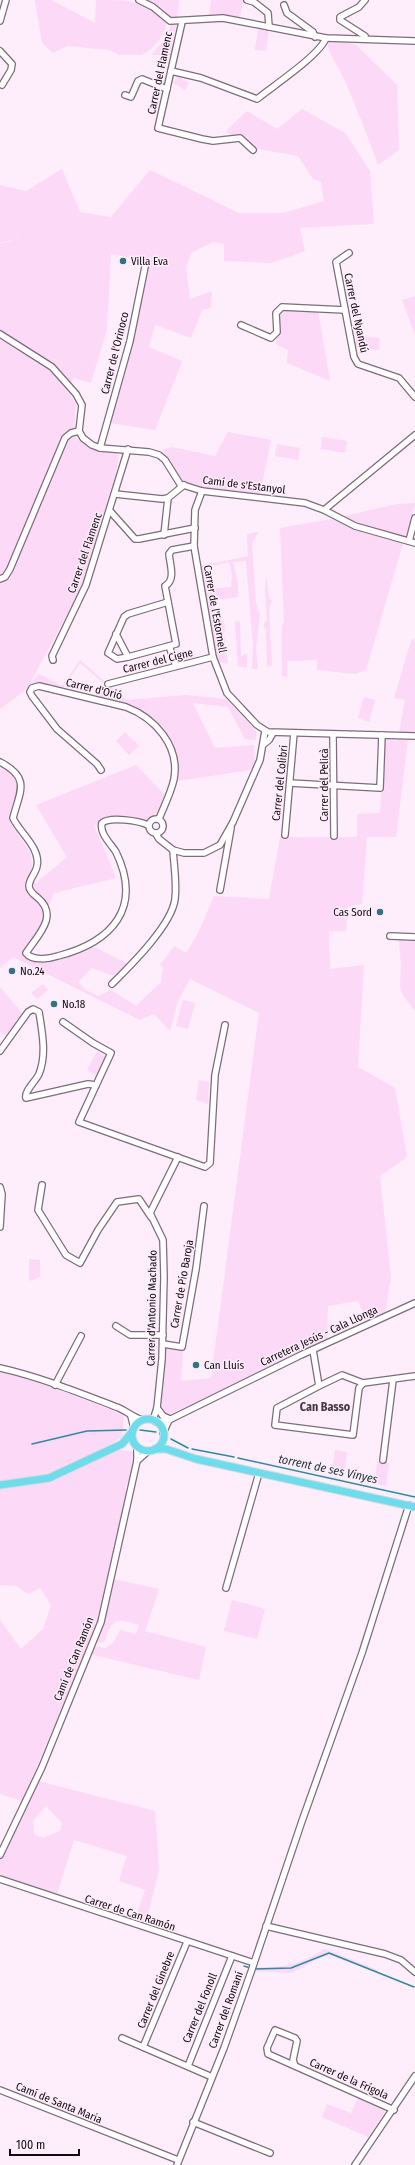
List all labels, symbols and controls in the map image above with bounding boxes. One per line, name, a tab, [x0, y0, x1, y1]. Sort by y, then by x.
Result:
street label: Carrer del Flamenc	[145, 30, 175, 116]
place label: Villa Eva	[131, 255, 168, 268]
marker: Villa Eva	[118, 256, 128, 266]
street label: Carrer del Nyandú	[341, 272, 371, 354]
street label: Carrer de l'Orinoco	[98, 310, 132, 395]
street label: Camí de s'Estanyol	[202, 473, 286, 497]
street label: Carrer del Flamenc	[65, 511, 105, 595]
street label: Carrer de l'Estornell	[201, 564, 229, 654]
street label: Carrer del Cigne	[122, 646, 194, 676]
street label: Carrer d'Orió	[65, 676, 124, 702]
street label: Carrer del Colibri	[270, 744, 290, 822]
street label: Carrer del Pelicà	[318, 748, 331, 822]
place label: Cas Sord	[333, 906, 372, 919]
marker: Cas Sord	[375, 907, 385, 917]
place label: No.24	[20, 965, 45, 978]
marker: No.24	[7, 966, 17, 976]
place label: No.18	[62, 998, 86, 1011]
marker: No.18	[49, 999, 59, 1009]
street label: Carrer de Pío Baroja	[168, 1239, 196, 1329]
street label: Carrer d'Antonio Machado	[144, 1249, 160, 1366]
street label: Carretera Jesús - Cala Llonga	[258, 1303, 380, 1369]
place label: Can Lluís	[204, 1359, 244, 1372]
marker: Can Lluís	[191, 1360, 201, 1370]
district label: Can Basso	[300, 1400, 351, 1414]
water label: torrent de ses Vinyes	[277, 1452, 379, 1486]
street label: Camí de Can Ramón	[51, 1615, 97, 1703]
street label: Carrer de Can Ramón	[83, 1892, 177, 1934]
street label: Carrer del Ginebre	[135, 1950, 177, 2030]
street label: Carrer del Romaní	[206, 1970, 246, 2050]
street label: Carrer del Fonoll	[180, 1971, 220, 2045]
street label: Carrer de la Frígola	[308, 2056, 390, 2102]
street label: Camí de Santa Maria	[14, 2080, 104, 2126]
scale bar	[10, 2131, 79, 2157]
text: 100 m	[16, 2138, 45, 2152]

